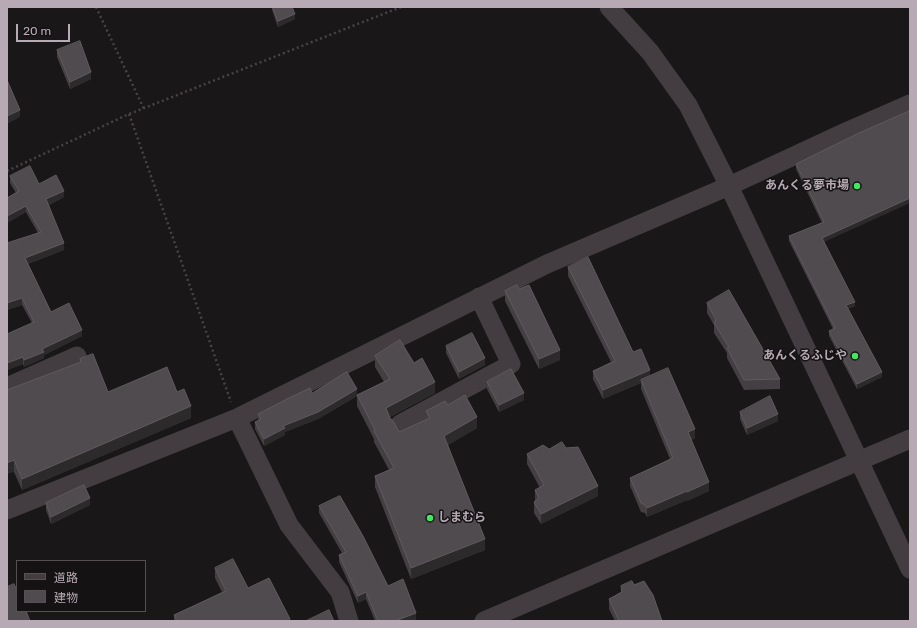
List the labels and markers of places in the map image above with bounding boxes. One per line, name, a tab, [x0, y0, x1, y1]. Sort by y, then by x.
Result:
place label: あんくる夢市場	[765, 179, 849, 193]
marker: あんくる夢市場	[852, 181, 862, 191]
place label: あんくるふじや	[763, 349, 847, 363]
marker: あんくるふじや	[850, 351, 860, 361]
place label: しまむら	[438, 511, 486, 525]
marker: しまむら	[425, 513, 435, 523]

